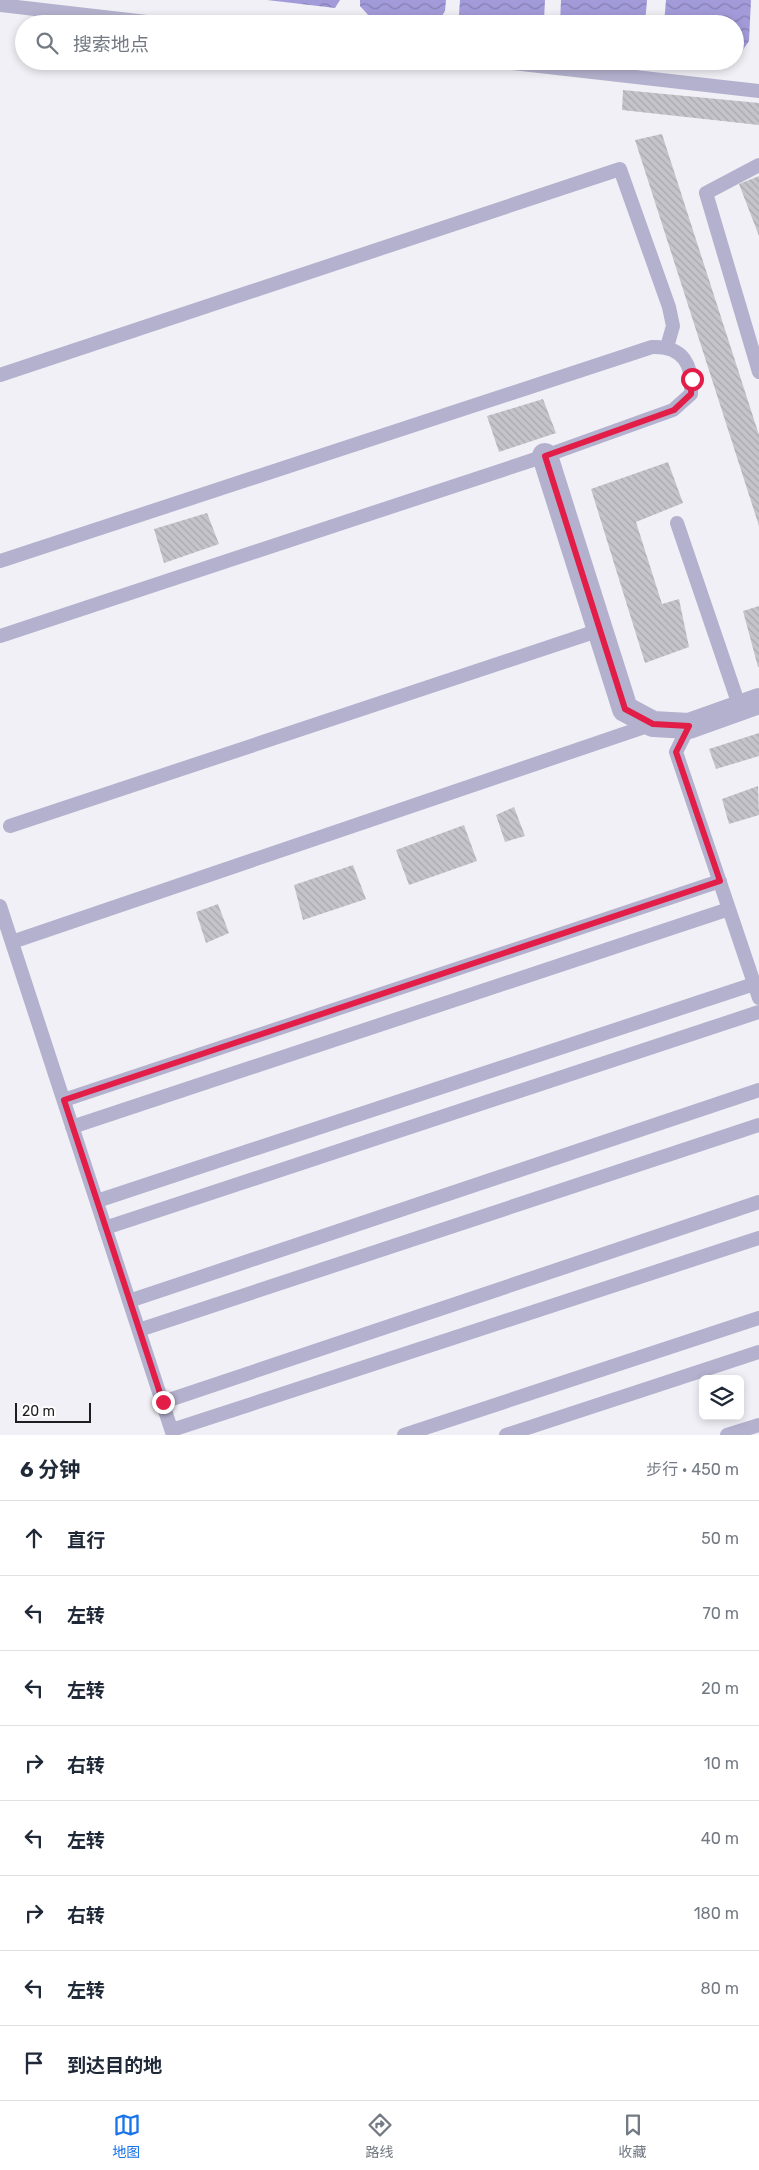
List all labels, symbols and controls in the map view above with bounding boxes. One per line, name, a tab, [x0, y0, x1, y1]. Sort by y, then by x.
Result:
search box	[15, 15, 744, 70]
icon: search	[33, 29, 61, 57]
text: 搜索地点	[73, 33, 149, 56]
route start	[681, 368, 704, 391]
map controls	[699, 1375, 744, 1420]
button: layers	[699, 1375, 744, 1420]
route end	[152, 1391, 175, 1414]
scale bar	[15, 1400, 91, 1423]
text: 20 m	[22, 1403, 55, 1420]
text: 6 分钟	[20, 1457, 80, 1482]
text: 步行 · 450 m	[646, 1460, 739, 1479]
icon: ahead	[20, 1524, 48, 1552]
text: 直行	[67, 1529, 105, 1552]
text: 50 m	[701, 1529, 739, 1548]
icon: left	[20, 1599, 48, 1627]
text: 左转	[67, 1604, 105, 1627]
text: 70 m	[702, 1604, 739, 1623]
icon: left	[20, 1674, 48, 1702]
text: 左转	[67, 1679, 105, 1702]
text: 20 m	[701, 1679, 739, 1698]
icon: right	[20, 1749, 48, 1777]
text: 右转	[67, 1754, 105, 1777]
text: 10 m	[704, 1754, 739, 1773]
icon: left	[20, 1824, 48, 1852]
text: 左转	[67, 1829, 105, 1852]
text: 40 m	[701, 1829, 739, 1848]
icon: right	[20, 1899, 48, 1927]
text: 右转	[67, 1904, 105, 1927]
text: 180 m	[694, 1904, 739, 1923]
icon: left	[20, 1974, 48, 2002]
text: 左转	[67, 1979, 105, 2002]
text: 80 m	[701, 1979, 739, 1998]
icon: arrive	[20, 2049, 48, 2077]
text: 到达目的地	[67, 2054, 162, 2077]
tab: 地图	[113, 2111, 141, 2161]
tab: 路线	[366, 2111, 394, 2161]
tab: 收藏	[619, 2111, 647, 2161]

